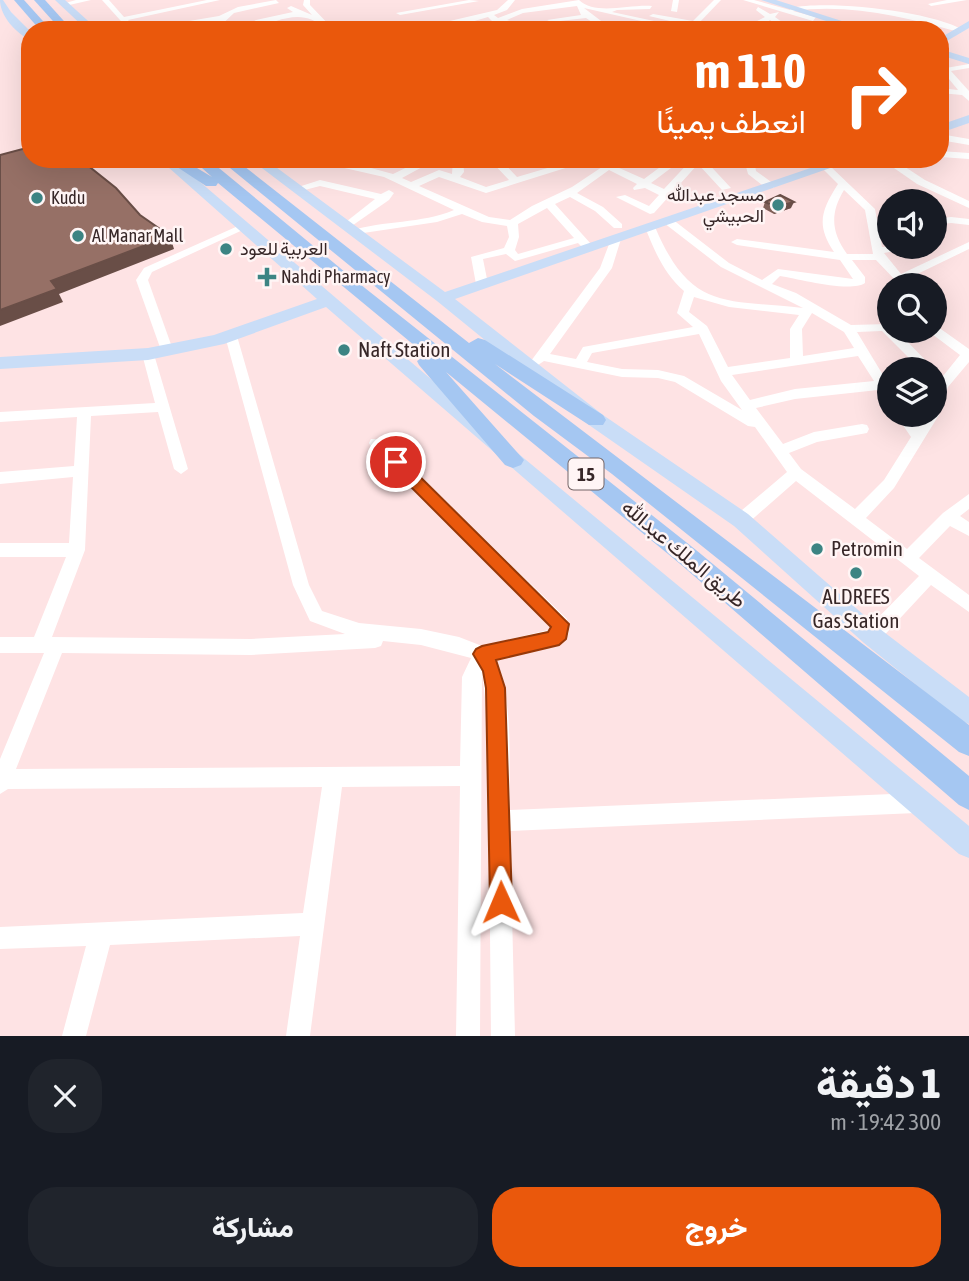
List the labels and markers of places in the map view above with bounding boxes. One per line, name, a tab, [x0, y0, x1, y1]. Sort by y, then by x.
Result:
place label: مسجد عبدالله الحبيشي	[667, 184, 764, 231]
place label: Kudu	[51, 187, 86, 208]
marker: Kudu	[29, 190, 45, 206]
marker: مسجد عبدالله الحبيشي	[770, 197, 786, 213]
place label: Al Manar Mall	[92, 225, 184, 246]
marker: Al Manar Mall	[70, 228, 86, 244]
place label: العربية للعود	[240, 238, 328, 260]
marker: العربية للعود	[218, 241, 234, 257]
place label: Nahdi Pharmacy	[281, 266, 391, 287]
marker: Nahdi Pharmacy	[259, 269, 275, 285]
place label: Naft Station	[358, 337, 450, 361]
marker: Naft Station	[336, 342, 352, 358]
pin	[366, 432, 426, 492]
place label: Petromin	[831, 536, 903, 560]
marker: Petromin	[809, 541, 825, 557]
marker: ALDREES Gas Station	[848, 565, 864, 581]
place label: ALDREES Gas Station	[813, 584, 899, 632]

